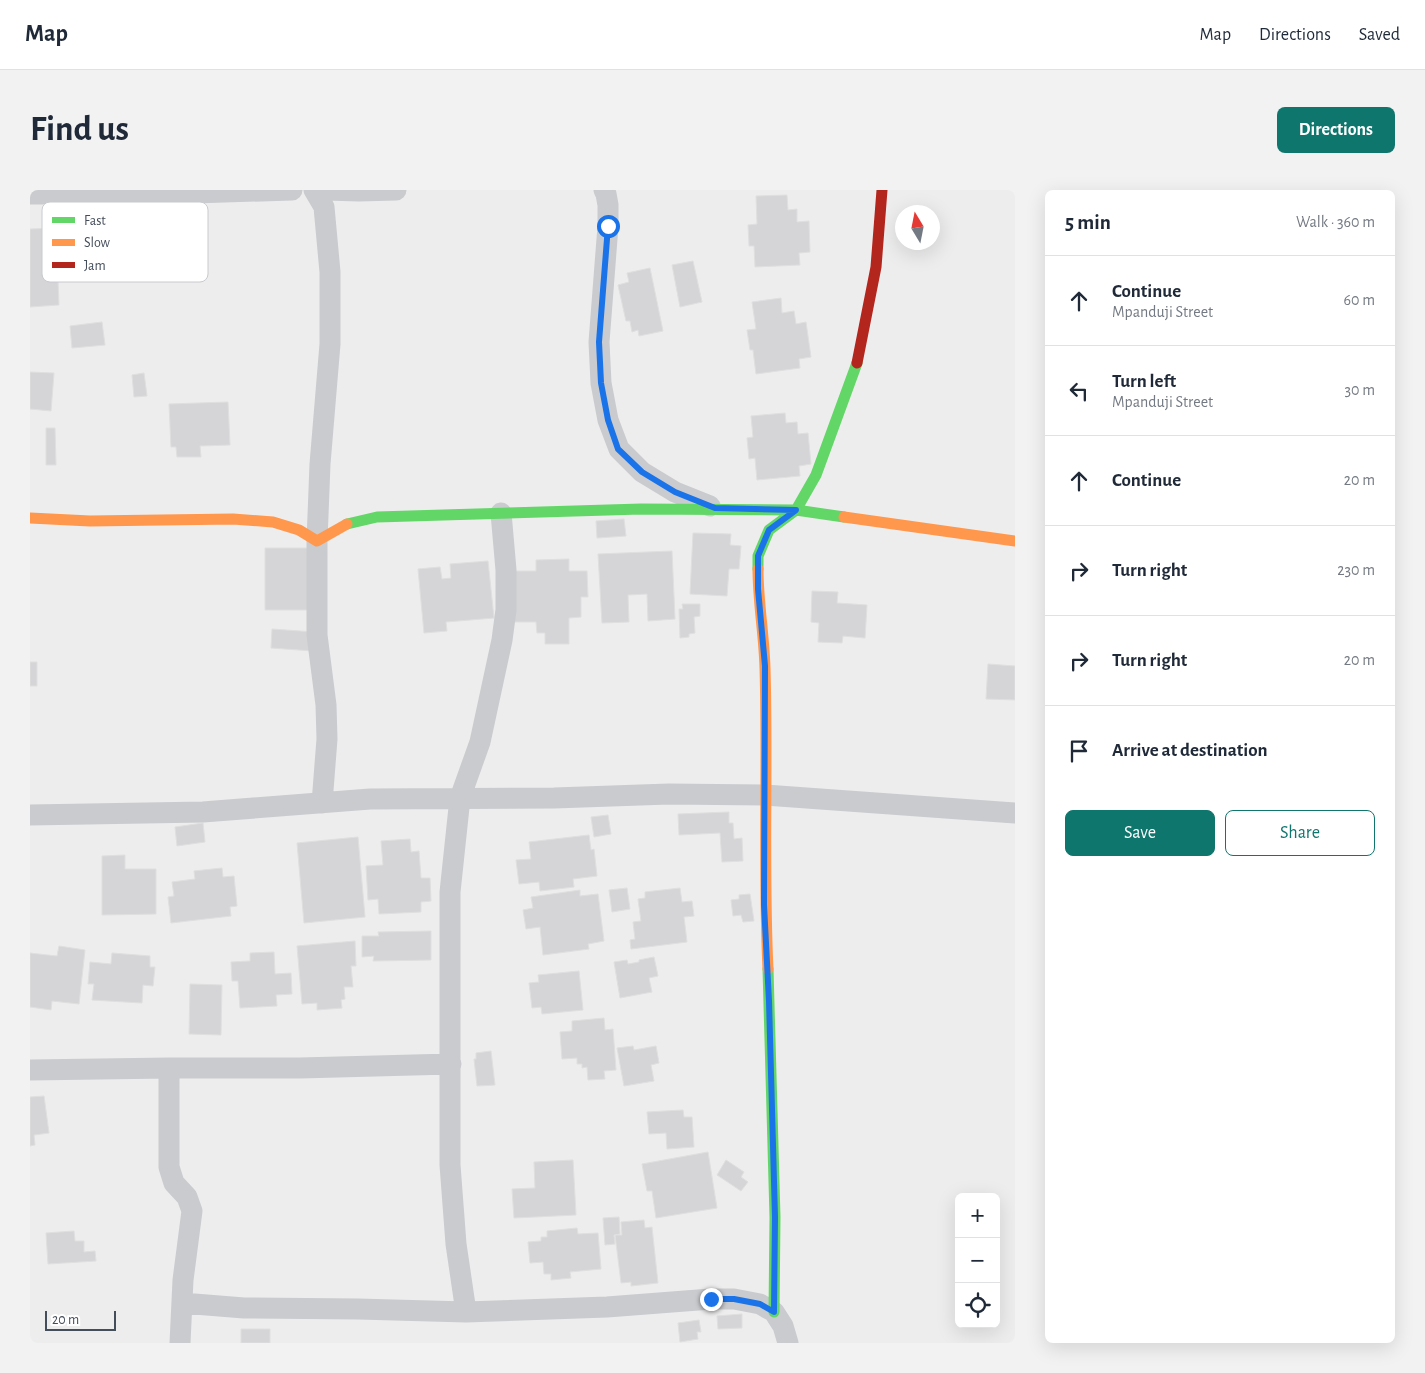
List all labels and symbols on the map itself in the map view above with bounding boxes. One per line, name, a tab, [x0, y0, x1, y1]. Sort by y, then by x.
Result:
legend	[42, 202, 208, 282]
north arrow	[895, 205, 940, 250]
text: Fast	[84, 214, 106, 228]
route start	[597, 215, 620, 238]
text: Slow	[84, 236, 111, 250]
text: Jam	[84, 259, 106, 273]
route end	[700, 1288, 723, 1311]
scale bar	[45, 1308, 116, 1331]

